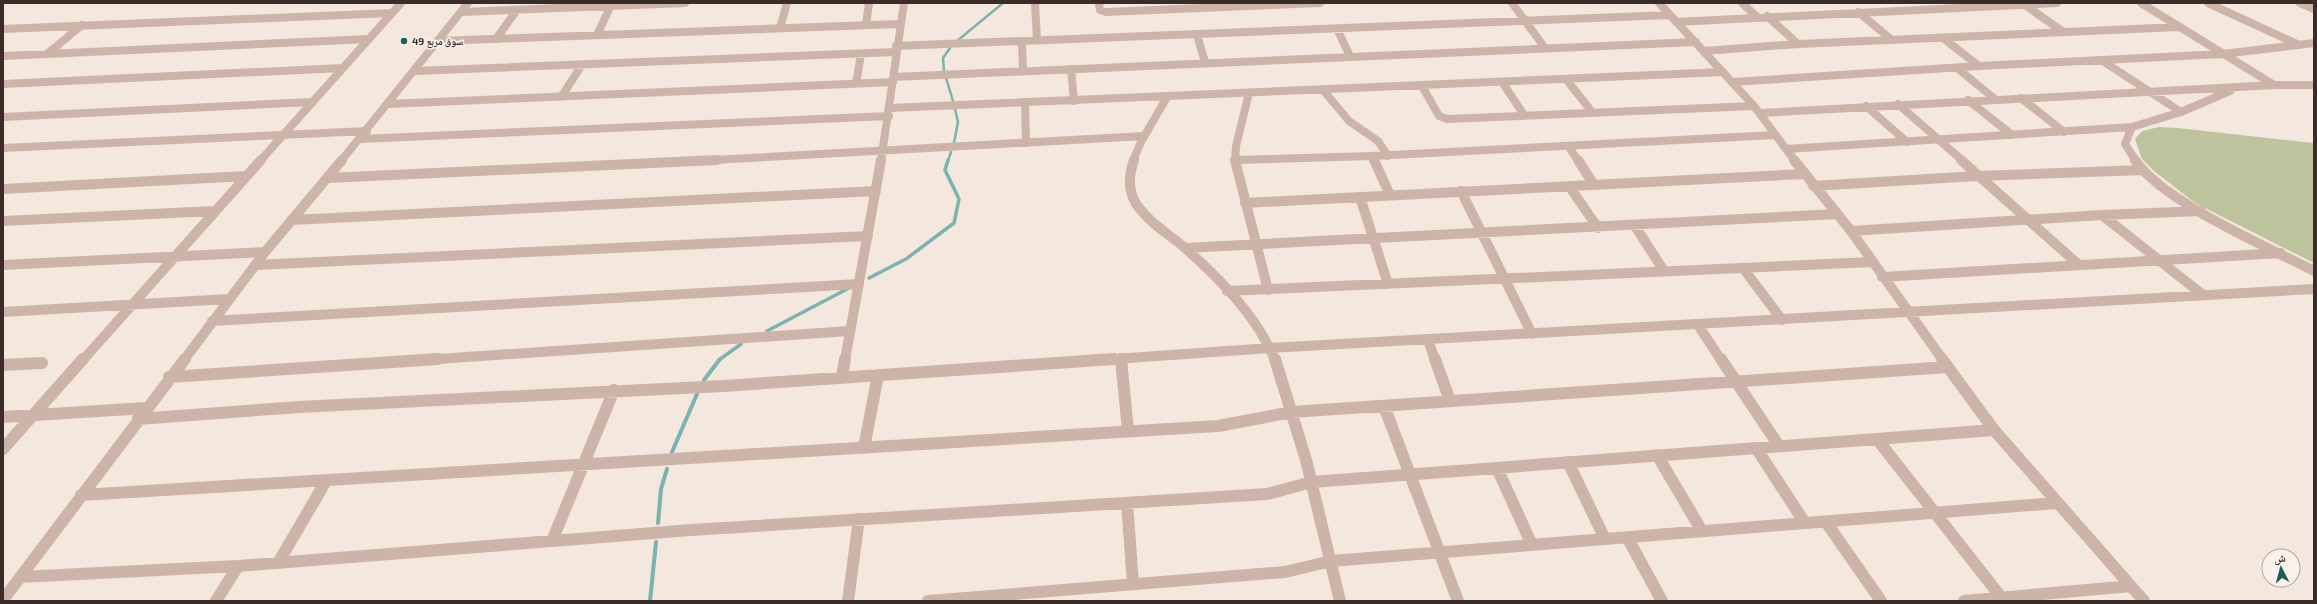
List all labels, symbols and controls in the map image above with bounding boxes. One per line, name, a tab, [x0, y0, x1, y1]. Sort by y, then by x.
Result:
place label: سوق مربع 49	[412, 35, 463, 49]
marker: سوق مربع 49	[399, 36, 409, 46]
north arrow	[2261, 548, 2301, 588]
text: ش	[2273, 550, 2287, 567]

